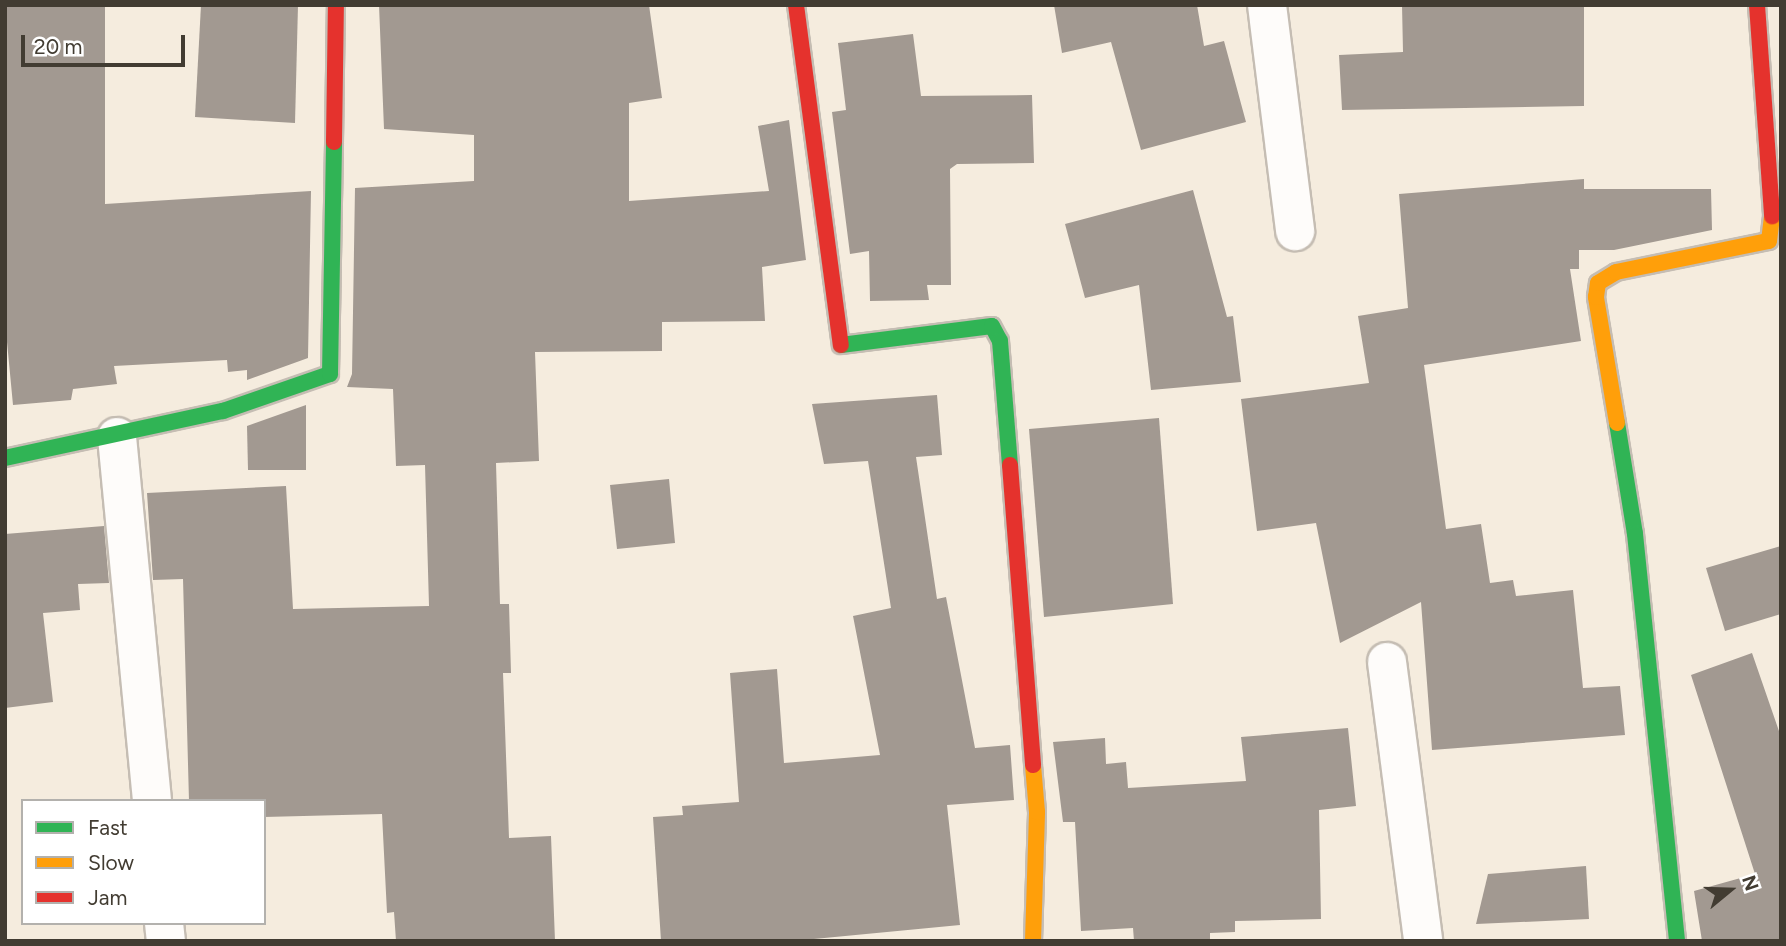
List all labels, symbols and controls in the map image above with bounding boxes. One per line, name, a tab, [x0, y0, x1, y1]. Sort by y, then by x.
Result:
scale bar	[24, 21, 189, 65]
text: 20 m	[34, 34, 82, 59]
legend	[21, 799, 266, 925]
text: Fast	[88, 815, 128, 840]
text: Slow	[88, 850, 134, 875]
north arrow	[1695, 855, 1765, 925]
text: N	[1737, 872, 1764, 894]
text: Jam	[88, 885, 127, 910]

